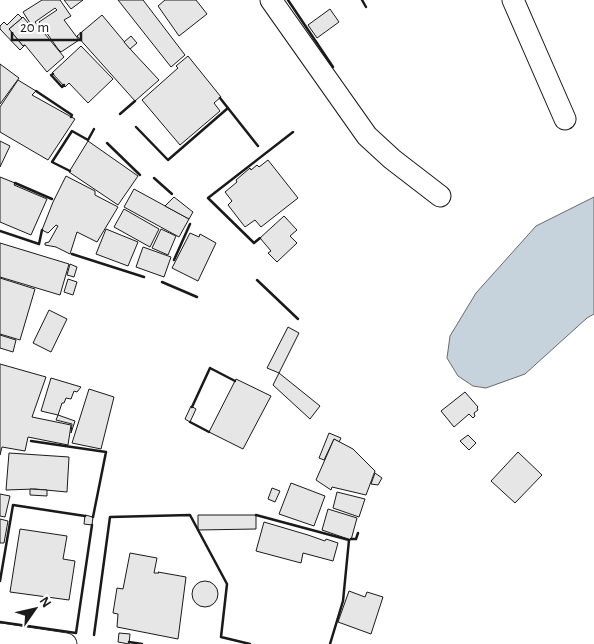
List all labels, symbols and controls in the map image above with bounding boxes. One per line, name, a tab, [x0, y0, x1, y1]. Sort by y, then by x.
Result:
scale bar	[12, 10, 81, 42]
text: 20 m	[20, 20, 49, 35]
north arrow	[10, 584, 60, 634]
text: N	[36, 594, 53, 610]

